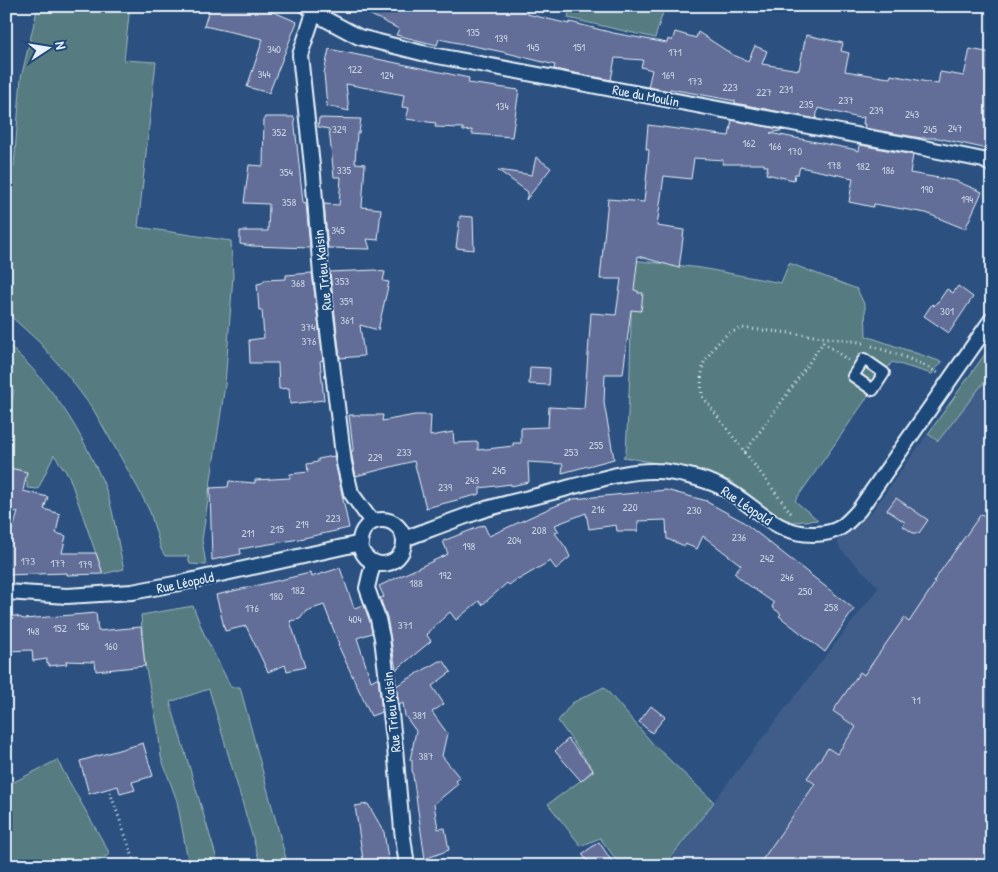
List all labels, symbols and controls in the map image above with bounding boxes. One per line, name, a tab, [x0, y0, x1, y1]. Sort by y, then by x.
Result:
north arrow	[22, 22, 72, 72]
house number: 135	[466, 25, 480, 39]
house number: 139	[495, 31, 507, 45]
text: N	[51, 40, 71, 51]
house number: 145	[527, 40, 540, 54]
house number: 151	[573, 40, 585, 54]
house number: 340	[267, 42, 281, 56]
house number: 171	[668, 45, 682, 59]
house number: 122	[348, 62, 362, 76]
house number: 344	[257, 67, 271, 81]
house number: 124	[380, 68, 394, 82]
house number: 169	[662, 68, 674, 82]
house number: 173	[688, 74, 702, 88]
street label: Rue du Moulin	[611, 79, 681, 111]
house number: 223	[722, 80, 738, 94]
house number: 231	[779, 82, 793, 96]
house number: 227	[756, 85, 772, 99]
house number: 237	[838, 93, 854, 107]
house number: 235	[799, 97, 814, 111]
house number: 134	[495, 99, 509, 113]
house number: 239	[869, 103, 883, 117]
house number: 243	[905, 107, 919, 121]
house number: 247	[948, 121, 962, 135]
house number: 329	[332, 122, 346, 136]
house number: 245	[923, 122, 937, 136]
house number: 352	[272, 125, 286, 139]
house number: 162	[742, 136, 756, 150]
house number: 166	[769, 139, 782, 153]
house number: 170	[788, 144, 802, 158]
house number: 178	[827, 158, 841, 172]
house number: 182	[856, 159, 870, 173]
house number: 335	[337, 163, 352, 177]
house number: 186	[881, 163, 895, 177]
house number: 354	[279, 165, 293, 179]
house number: 190	[921, 182, 934, 196]
house number: 194	[961, 192, 973, 206]
house number: 358	[282, 195, 296, 209]
house number: 345	[331, 223, 345, 237]
street label: Rue Trieu Kaisin	[308, 229, 336, 311]
house number: 353	[335, 274, 349, 288]
house number: 368	[291, 276, 305, 290]
house number: 359	[339, 294, 353, 308]
house number: 301	[940, 304, 954, 318]
house number: 361	[340, 313, 354, 327]
house number: 374	[301, 320, 315, 334]
house number: 376	[302, 334, 317, 348]
house number: 255	[589, 438, 604, 452]
house number: 233	[396, 445, 412, 459]
house number: 253	[564, 445, 578, 459]
house number: 229	[368, 450, 382, 464]
house number: 245	[492, 463, 506, 477]
house number: 243	[465, 473, 479, 487]
house number: 239	[438, 480, 452, 494]
street label: Rue Léopold	[717, 481, 777, 530]
house number: 220	[622, 500, 638, 514]
house number: 216	[591, 502, 605, 516]
house number: 230	[686, 503, 702, 517]
house number: 223	[325, 511, 341, 525]
house number: 219	[295, 517, 309, 531]
house number: 215	[270, 522, 284, 536]
house number: 208	[532, 523, 547, 537]
house number: 211	[241, 526, 255, 540]
house number: 236	[732, 530, 747, 544]
house number: 204	[507, 533, 521, 547]
house number: 198	[463, 539, 476, 553]
house number: 242	[760, 551, 774, 565]
house number: 173	[21, 554, 35, 568]
house number: 177	[51, 556, 65, 570]
house number: 179	[78, 557, 92, 571]
street label: Rue Léopold	[155, 567, 216, 598]
house number: 192	[438, 568, 452, 582]
house number: 246	[780, 570, 794, 584]
house number: 188	[409, 576, 423, 590]
house number: 182	[291, 583, 305, 597]
house number: 250	[798, 584, 812, 598]
house number: 180	[269, 589, 283, 603]
house number: 258	[824, 600, 839, 614]
house number: 176	[245, 601, 260, 615]
house number: 404	[348, 612, 362, 626]
house number: 371	[398, 618, 412, 632]
house number: 156	[76, 619, 90, 633]
house number: 152	[53, 621, 67, 635]
house number: 148	[27, 624, 40, 638]
house number: 160	[104, 639, 118, 653]
street label: Rue Trieu Kaisin	[377, 671, 405, 753]
house number: 71	[911, 693, 921, 707]
house number: 381	[412, 708, 426, 722]
house number: 387	[418, 749, 434, 763]

